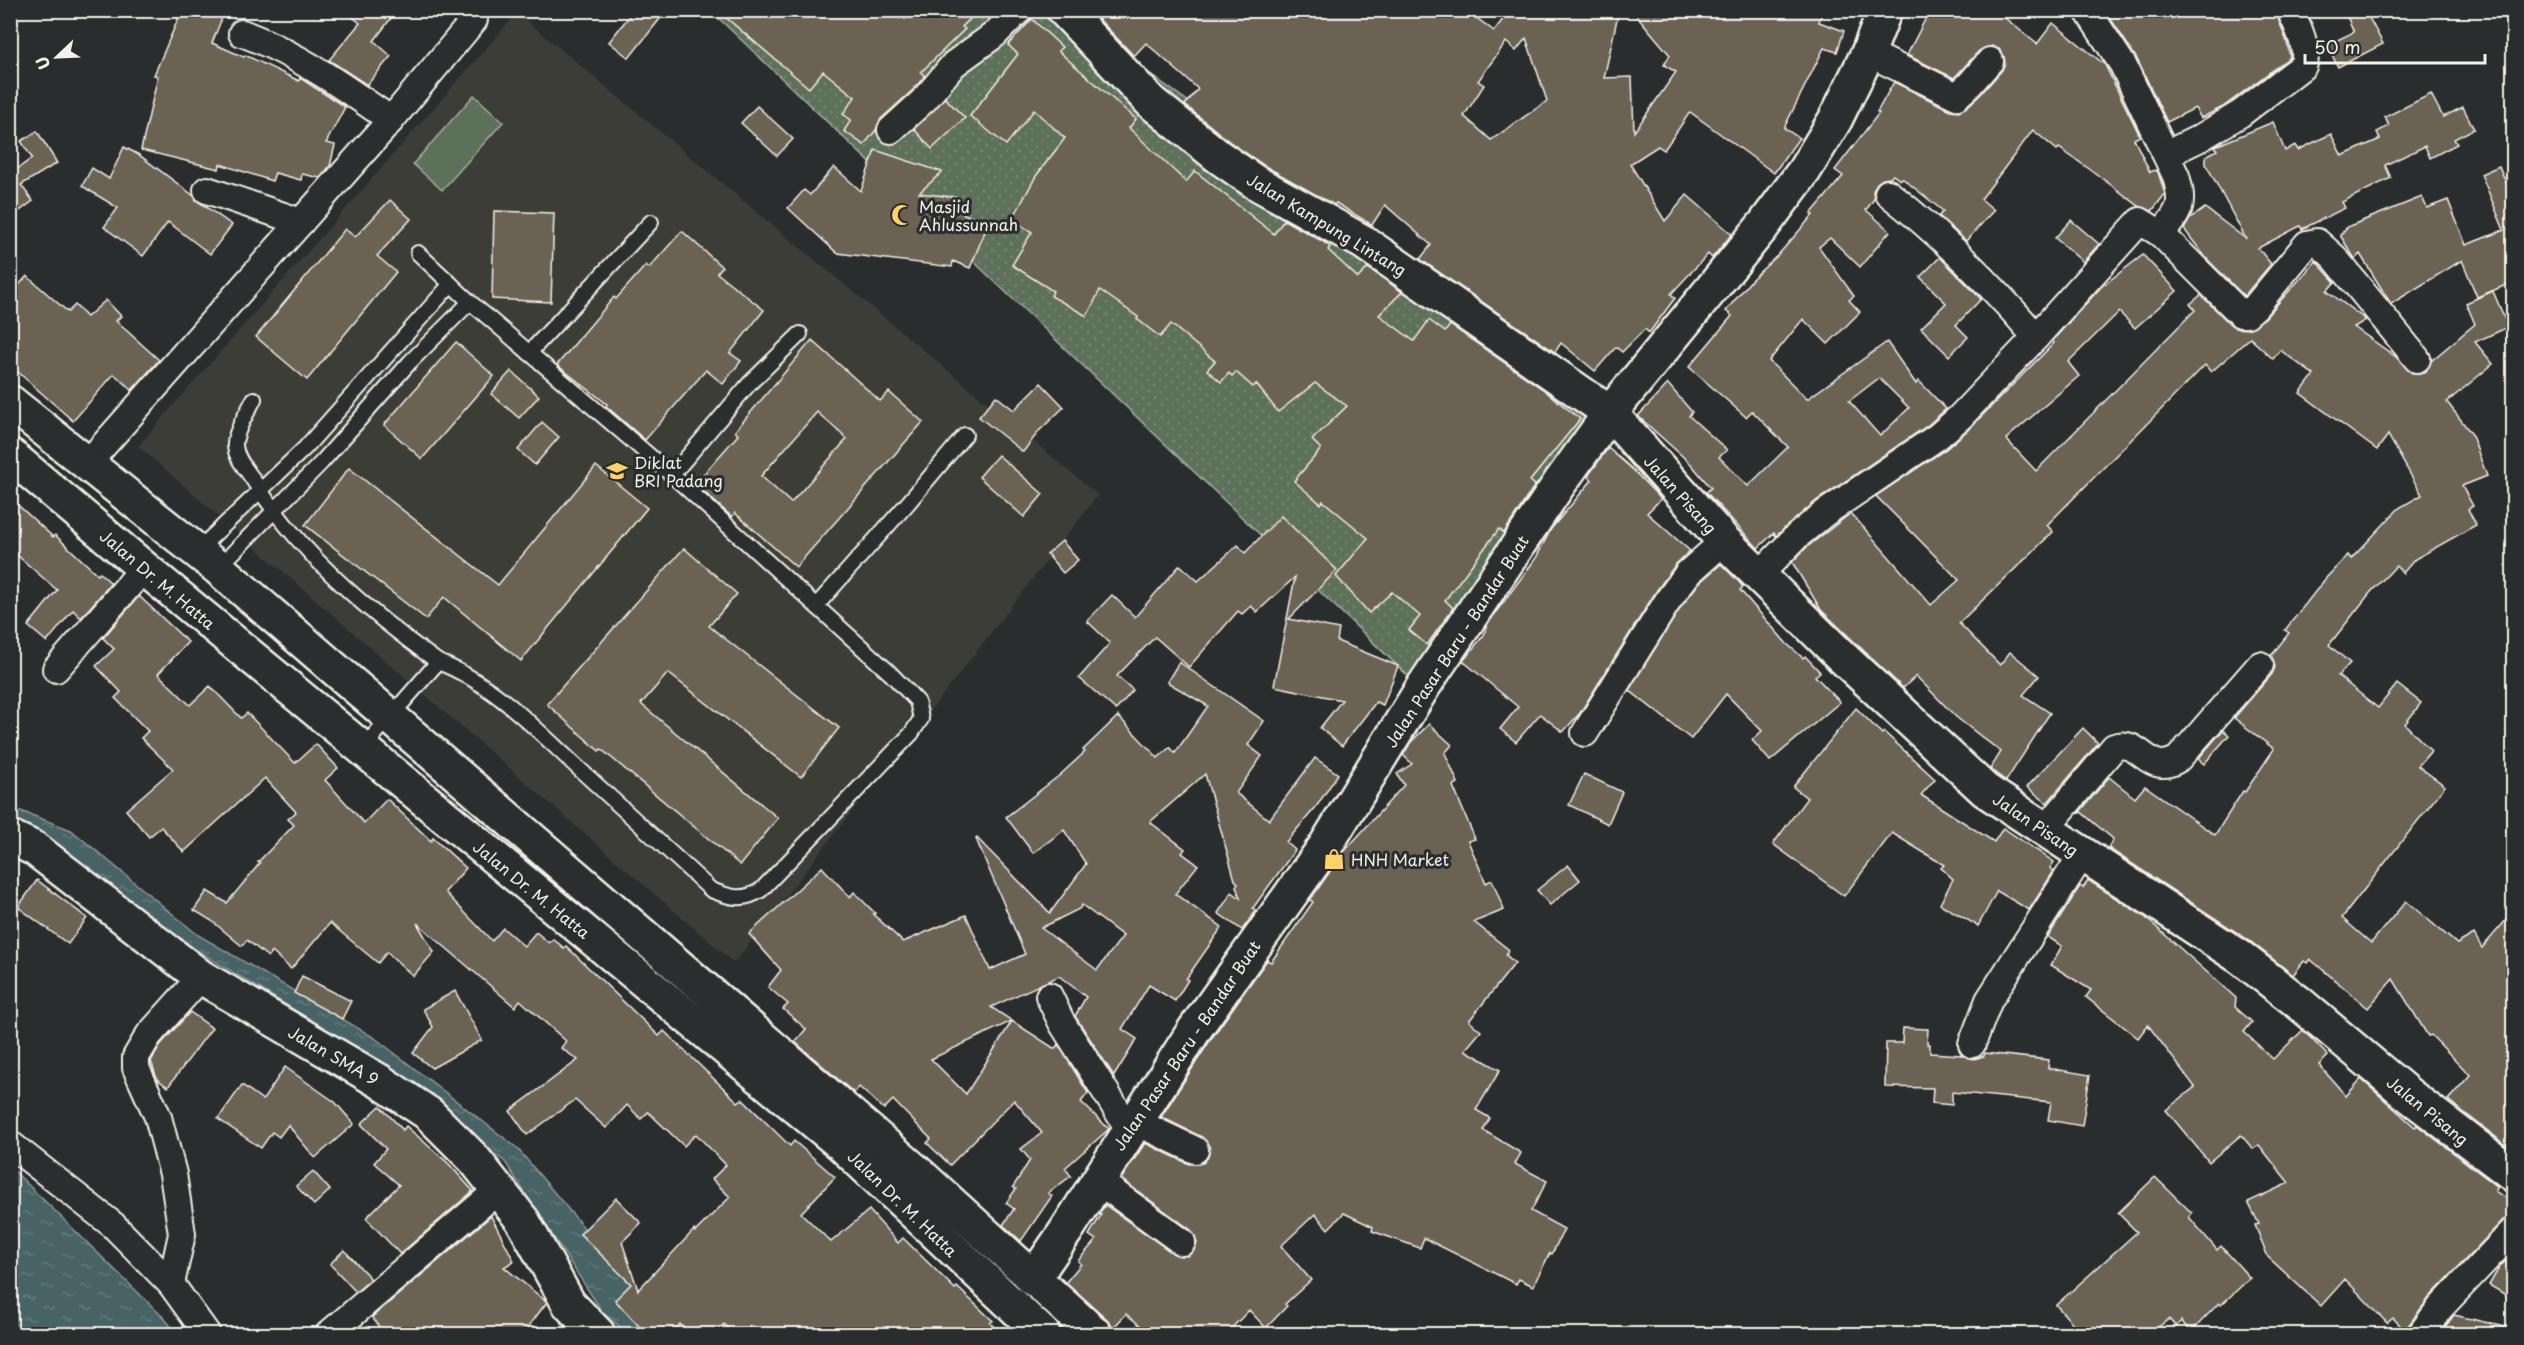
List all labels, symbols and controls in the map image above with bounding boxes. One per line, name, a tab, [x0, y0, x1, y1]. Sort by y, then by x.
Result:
north arrow	[27, 27, 87, 87]
scale bar	[2305, 27, 2485, 65]
text: 50 m	[2314, 33, 2361, 60]
text: U	[29, 53, 56, 74]
street label: Jalan Kampung Lintang	[1243, 167, 1411, 281]
place label: Masjid Ahlussunnah	[919, 194, 1018, 236]
mosque icon: Masjid Ahlussunnah	[890, 203, 914, 227]
street label: Jalan Pisang	[1639, 449, 1723, 539]
place label: Diklat BRI Padang	[634, 450, 723, 492]
school or university icon: Diklat BRI Padang	[605, 459, 629, 483]
street label: Jalan Dr. M. Hatta	[95, 523, 221, 635]
street label: Jalan Pasar Baru - Bandar Buat	[1378, 530, 1534, 752]
street label: Jalan Pisang	[1988, 787, 2084, 861]
street label: Jalan Dr. M. Hatta	[468, 834, 596, 944]
shop icon: HNH Market	[1322, 847, 1346, 871]
place label: HNH Market	[1351, 847, 1450, 871]
street label: Jalan Pasar Baru - Bandar Buat	[1107, 935, 1266, 1155]
street label: Jalan SMA 9	[284, 1019, 384, 1091]
street label: Jalan Pisang	[2382, 1070, 2474, 1150]
street label: Jalan Dr. M. Hatta	[843, 1144, 963, 1262]

